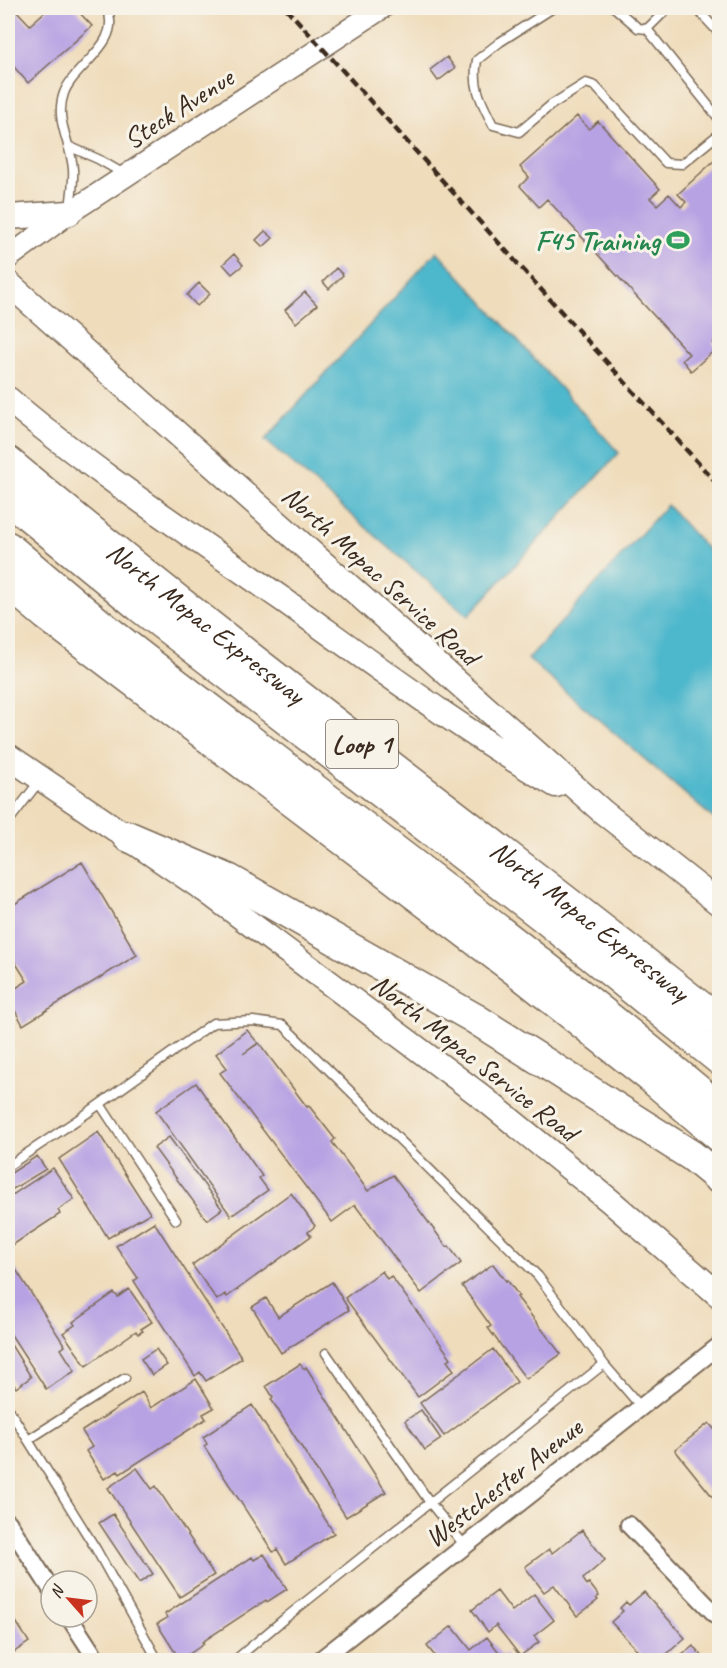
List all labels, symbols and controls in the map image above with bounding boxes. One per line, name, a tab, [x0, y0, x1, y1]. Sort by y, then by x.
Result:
street label: Steck Avenue	[117, 59, 241, 157]
place label: F45 Training	[536, 223, 662, 258]
sports icon: F45 Training	[665, 227, 691, 253]
street label: North Mopac Service Road	[275, 478, 489, 676]
street label: North Mopac Expressway	[100, 534, 314, 713]
road number: Loop 1	[326, 720, 398, 768]
street label: North Mopac Expressway	[483, 832, 699, 1011]
street label: North Mopac Service Road	[364, 966, 588, 1152]
street label: Westchester Avenue	[418, 1409, 590, 1555]
north arrow	[39, 1569, 99, 1629]
text: N	[45, 1581, 69, 1601]

